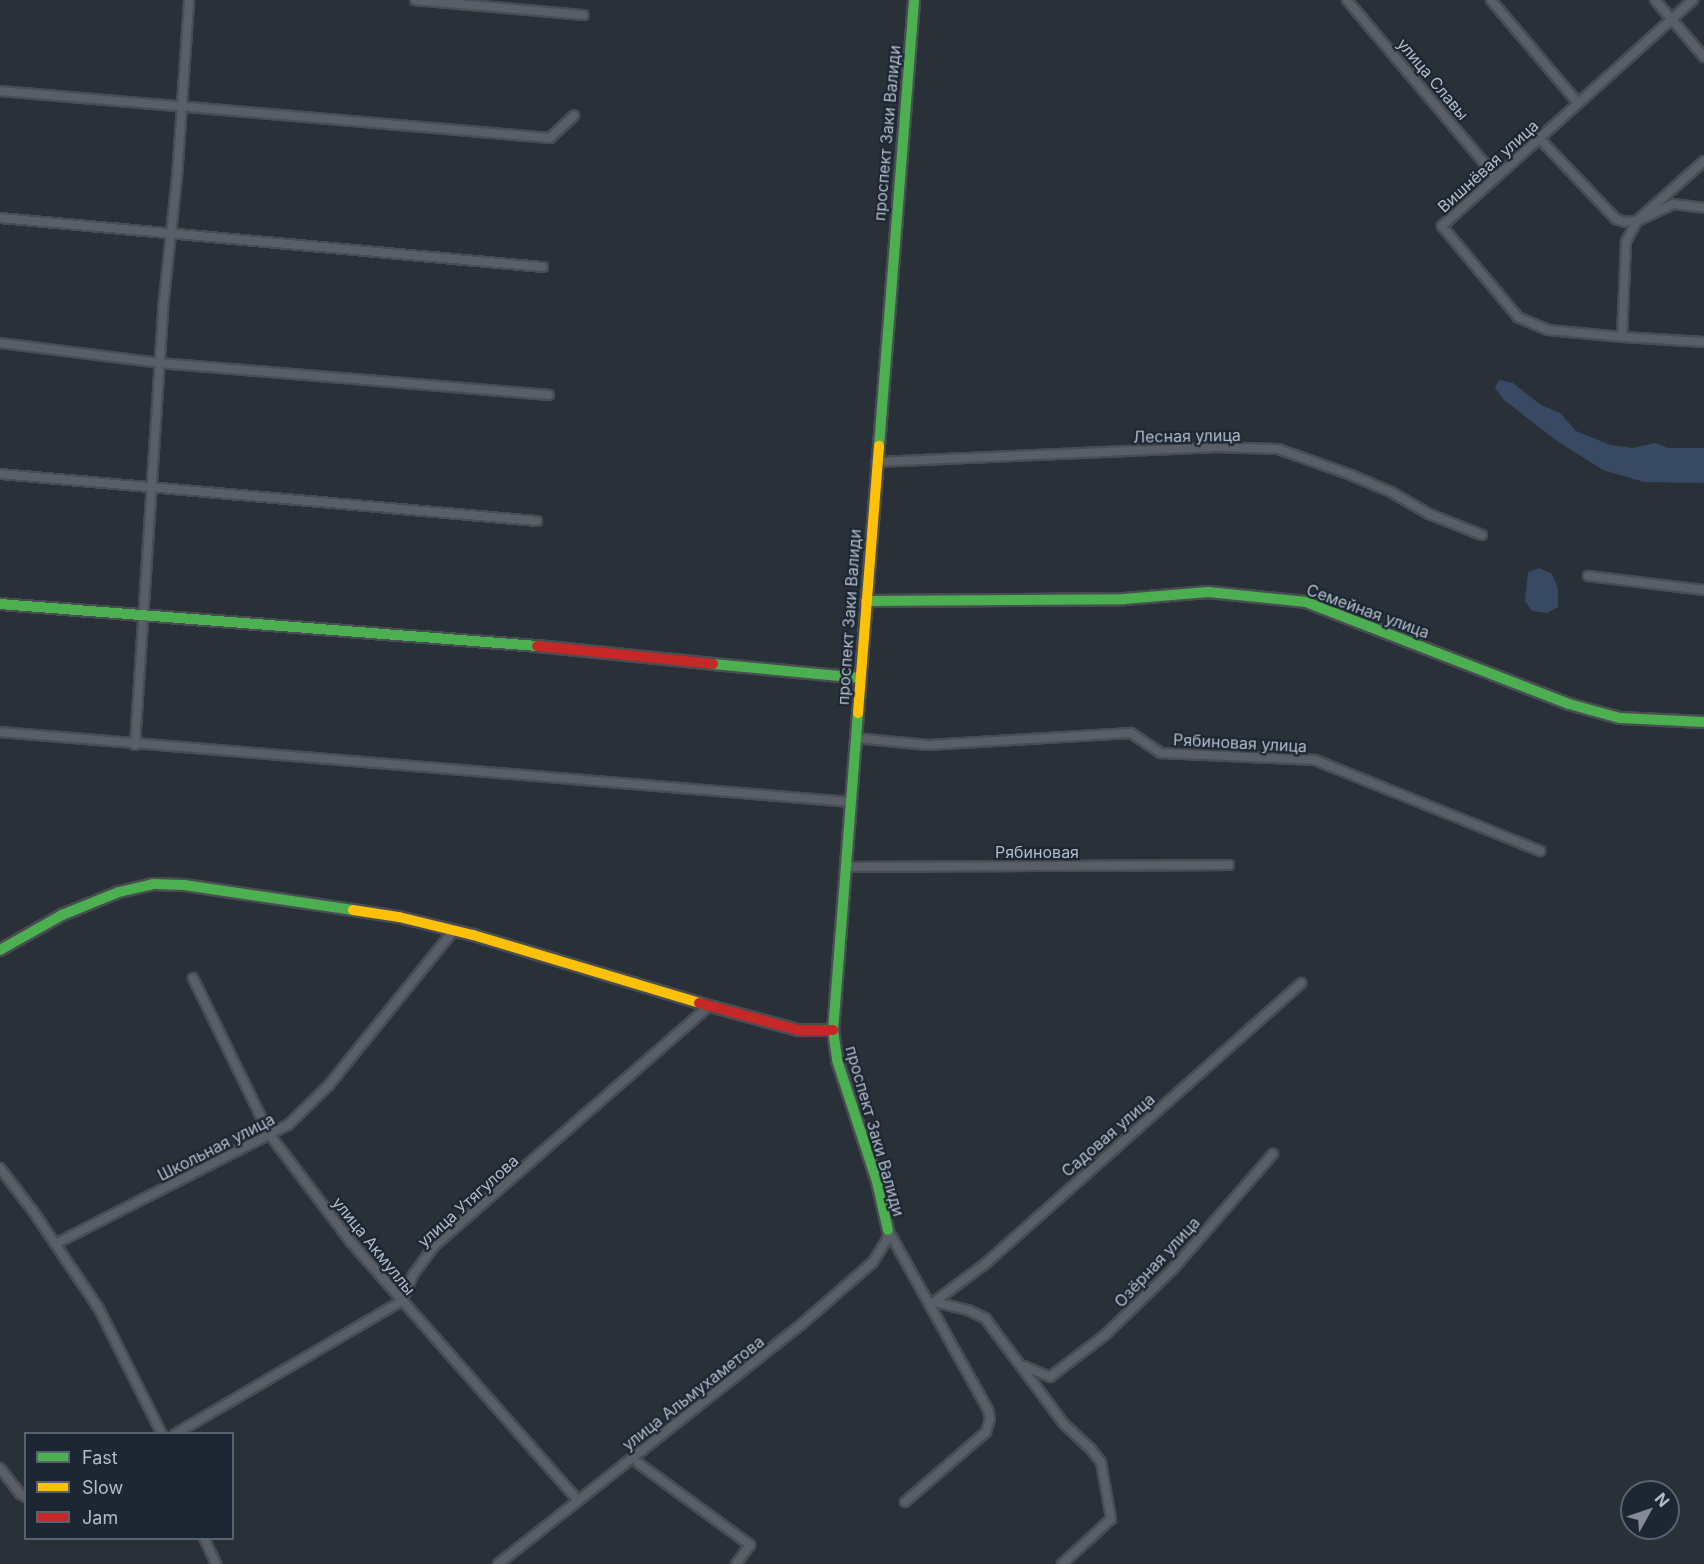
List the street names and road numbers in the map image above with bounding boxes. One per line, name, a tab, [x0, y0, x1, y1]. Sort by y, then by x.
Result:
street label: улица Славы	[1393, 34, 1473, 124]
street label: проспект Заки Валиди	[870, 44, 904, 222]
street label: Вишнёвая улица	[1434, 116, 1542, 216]
street label: Лесная улица	[1133, 425, 1241, 447]
street label: проспект Заки Валиди	[833, 528, 865, 706]
street label: Семейная улица	[1304, 580, 1432, 642]
street label: Рябиновая улица	[1173, 730, 1307, 756]
street label: Рябиновая	[995, 842, 1079, 862]
street label: проспект Заки Валиди	[841, 1044, 909, 1218]
street label: Садовая улица	[1057, 1089, 1159, 1181]
street label: Школьная улица	[154, 1109, 278, 1185]
street label: улица Утягулова	[414, 1151, 522, 1251]
street label: улица Акмуллы	[329, 1193, 419, 1299]
street label: Озёрная улица	[1110, 1213, 1204, 1311]
street label: улица Альмухаметова	[618, 1332, 768, 1454]

